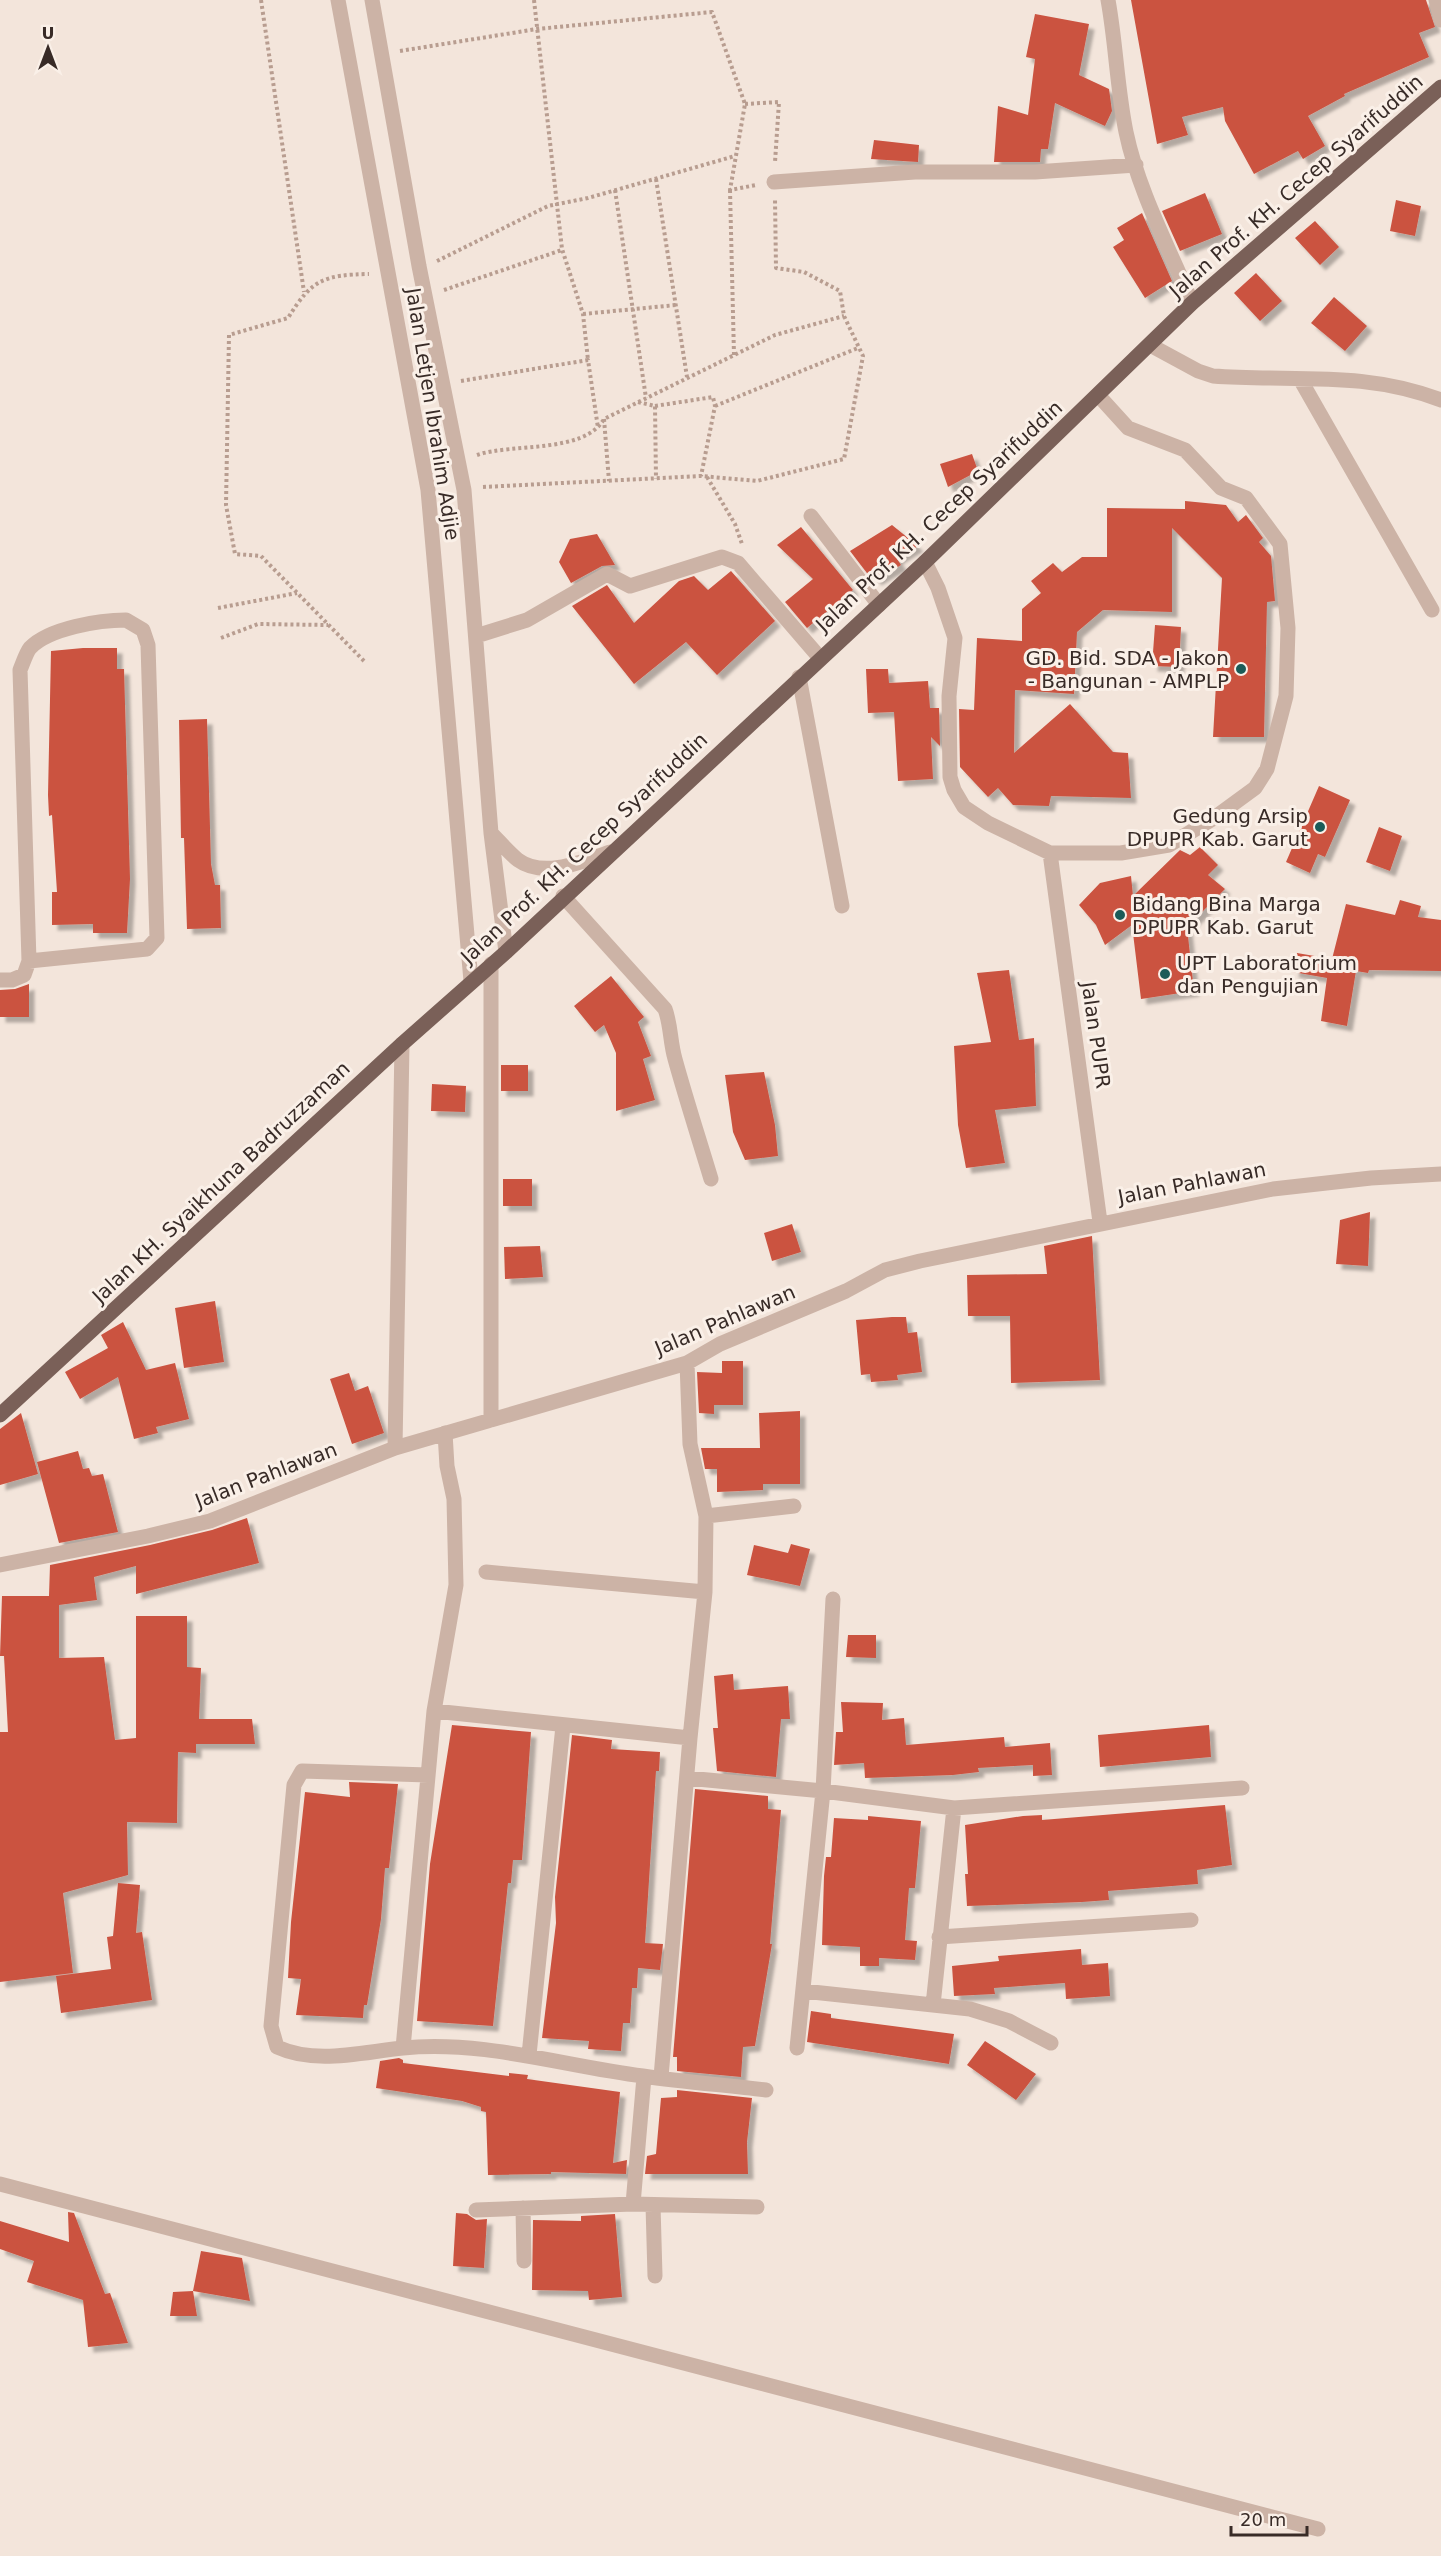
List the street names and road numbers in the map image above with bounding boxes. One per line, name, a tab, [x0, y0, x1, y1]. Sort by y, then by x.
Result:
street label: Jalan Prof. KH. Cecep Syarifuddin	[1163, 69, 1428, 304]
street label: Jalan Letjen Ibrahim Adjie	[401, 284, 465, 542]
street label: Jalan Prof. KH. Cecep Syarifuddin	[809, 395, 1067, 638]
street label: Jalan Prof. KH. Cecep Syarifuddin	[454, 727, 712, 970]
street label: Jalan PUPR	[1076, 978, 1115, 1090]
street label: Jalan KH. Syaikhuna Badruzzaman	[86, 1056, 355, 1309]
street label: Jalan Pahlawan	[1114, 1157, 1268, 1209]
street label: Jalan Pahlawan	[649, 1280, 799, 1361]
street label: Jalan Pahlawan	[190, 1437, 340, 1514]

